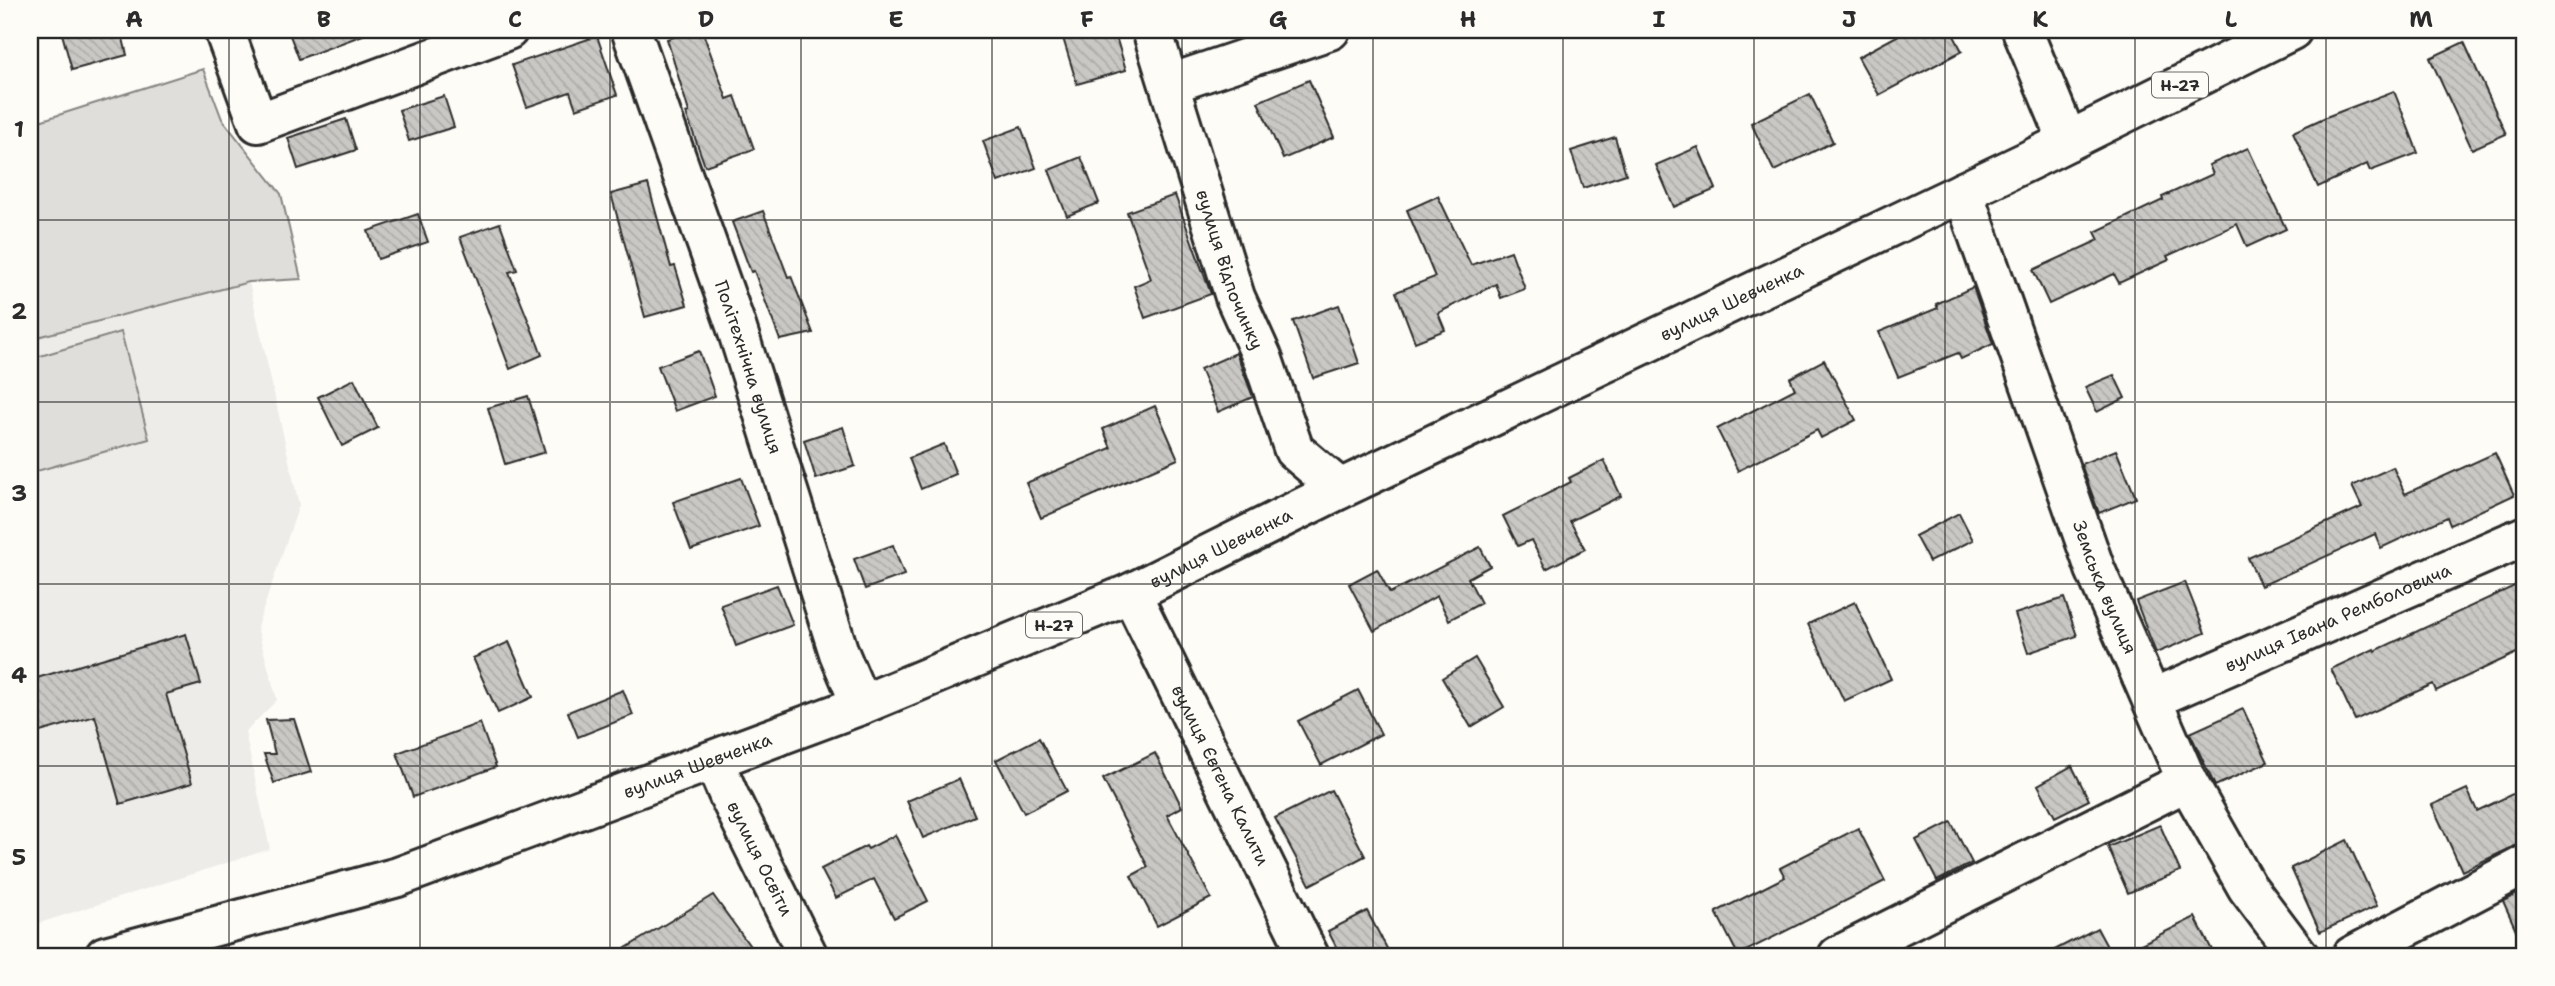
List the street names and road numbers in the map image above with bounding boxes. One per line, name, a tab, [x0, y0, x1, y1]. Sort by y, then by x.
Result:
road number: Н-27	[2152, 72, 2208, 97]
street label: вулиця Відпочинку	[1190, 187, 1269, 354]
street label: вулиця Шевченка	[1656, 258, 1807, 347]
street label: Політехнічна вулиця	[709, 277, 788, 457]
street label: вулиця Шевченка	[1145, 503, 1296, 594]
street label: Земська вулиця	[2067, 517, 2142, 658]
street label: вулиця Івана Ремболовича	[2221, 558, 2455, 678]
road number: Н-27	[1026, 612, 1082, 638]
street label: вулиця Євгена Калити	[1166, 681, 1275, 870]
street label: вулиця Шевченка	[620, 727, 775, 804]
street label: вулиця Освіти	[721, 797, 799, 920]

